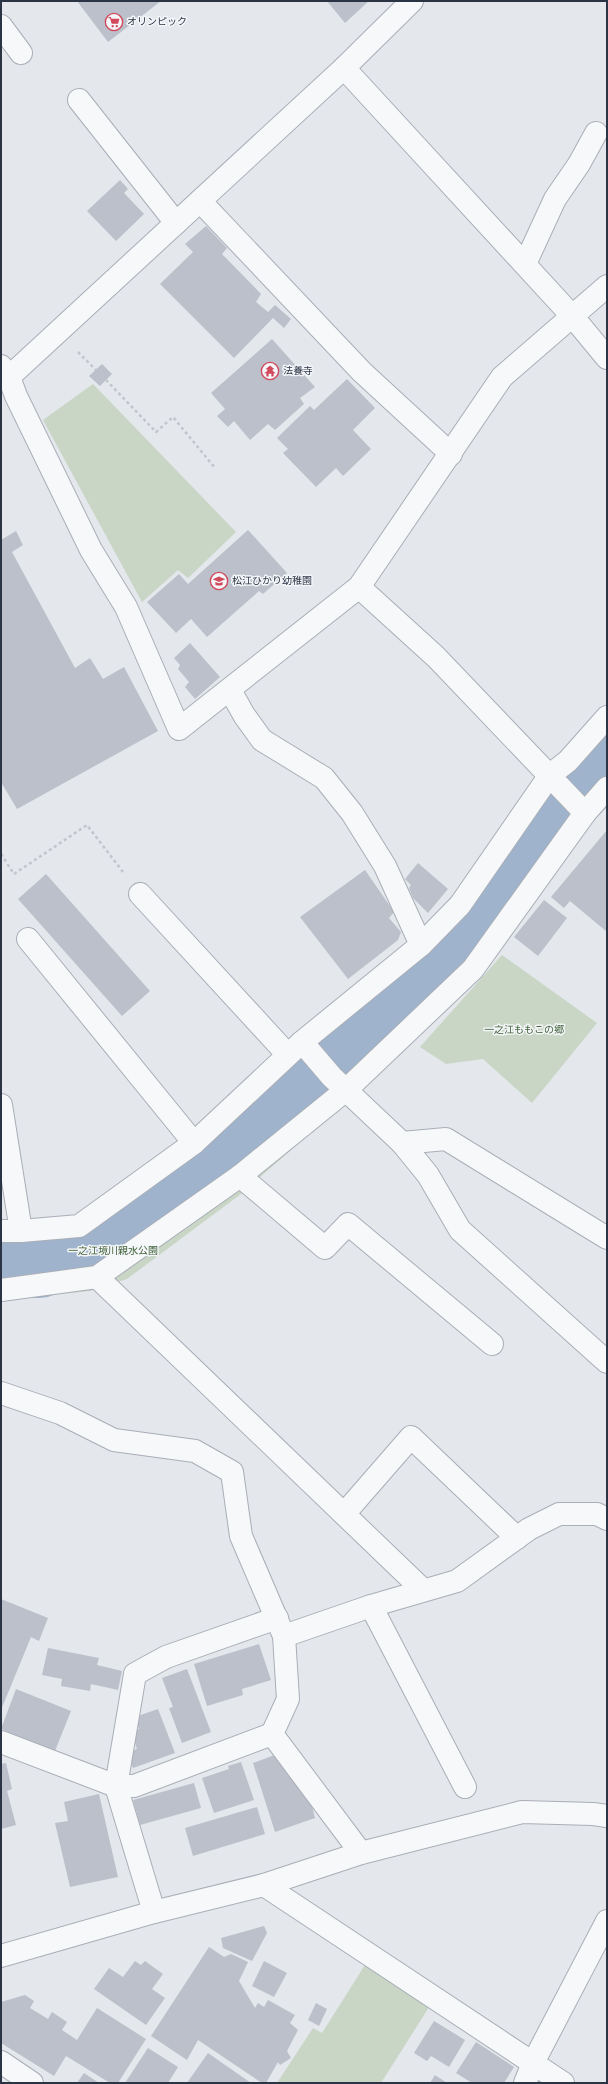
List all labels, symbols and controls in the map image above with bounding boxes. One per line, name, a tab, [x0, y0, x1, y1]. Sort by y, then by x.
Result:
supermarket icon: オリンピック	[104, 12, 124, 32]
place label: オリンピック	[127, 16, 187, 28]
temple icon: 法養寺	[260, 361, 280, 381]
place label: 法養寺	[283, 365, 313, 377]
school or university icon: 松江ひかり幼稚園	[209, 571, 229, 591]
place label: 松江ひかり幼稚園	[232, 575, 312, 587]
park label: 一之江ももこの郷	[484, 1024, 564, 1036]
park label: 一之江境川親水公園	[68, 1245, 158, 1257]

